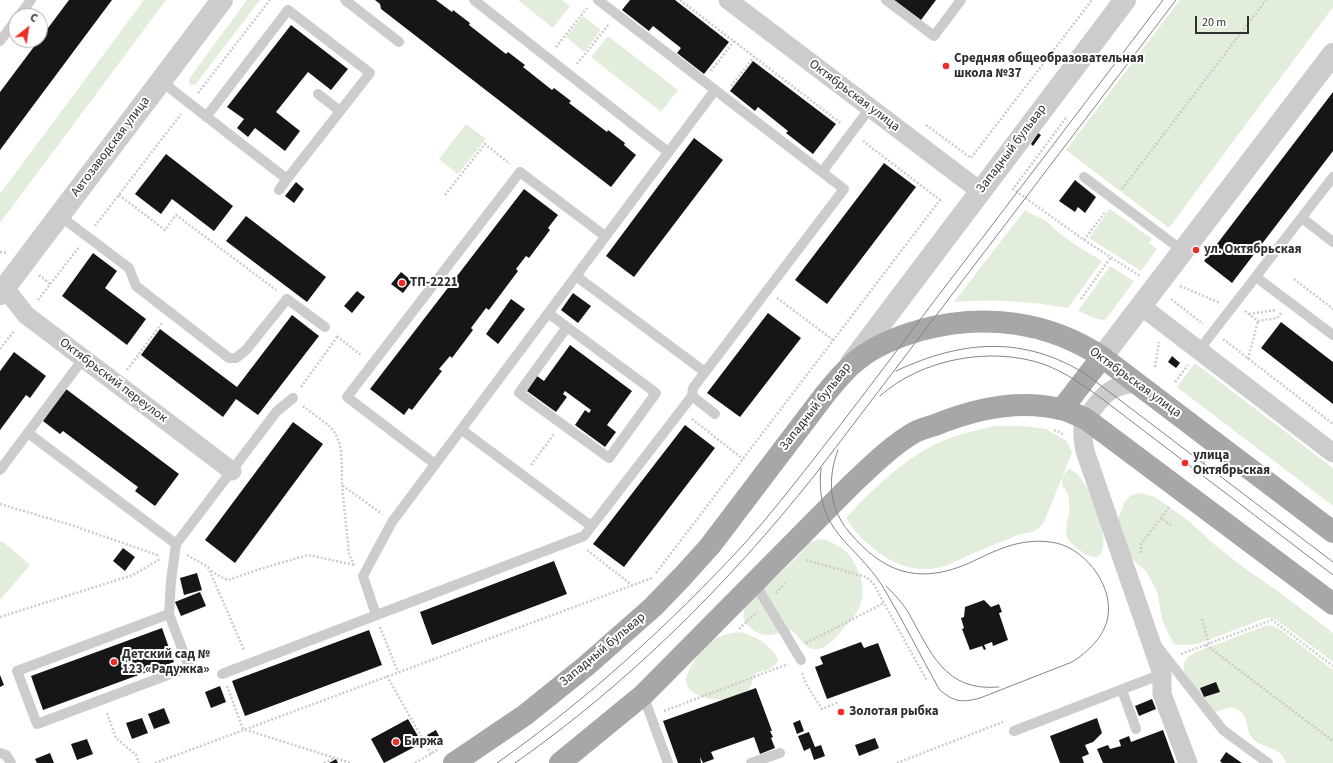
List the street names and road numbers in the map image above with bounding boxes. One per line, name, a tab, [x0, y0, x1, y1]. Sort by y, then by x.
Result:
street label: Октябрьская улица	[805, 57, 903, 135]
street label: Автозаводская улица	[68, 94, 154, 200]
street label: Западный бульвар	[974, 102, 1050, 196]
street label: Октябрьский переулок	[56, 335, 170, 427]
street label: Октябрьская улица	[1086, 344, 1184, 422]
street label: Западный бульвар	[777, 360, 855, 454]
street label: Западный бульвар	[557, 610, 649, 690]

